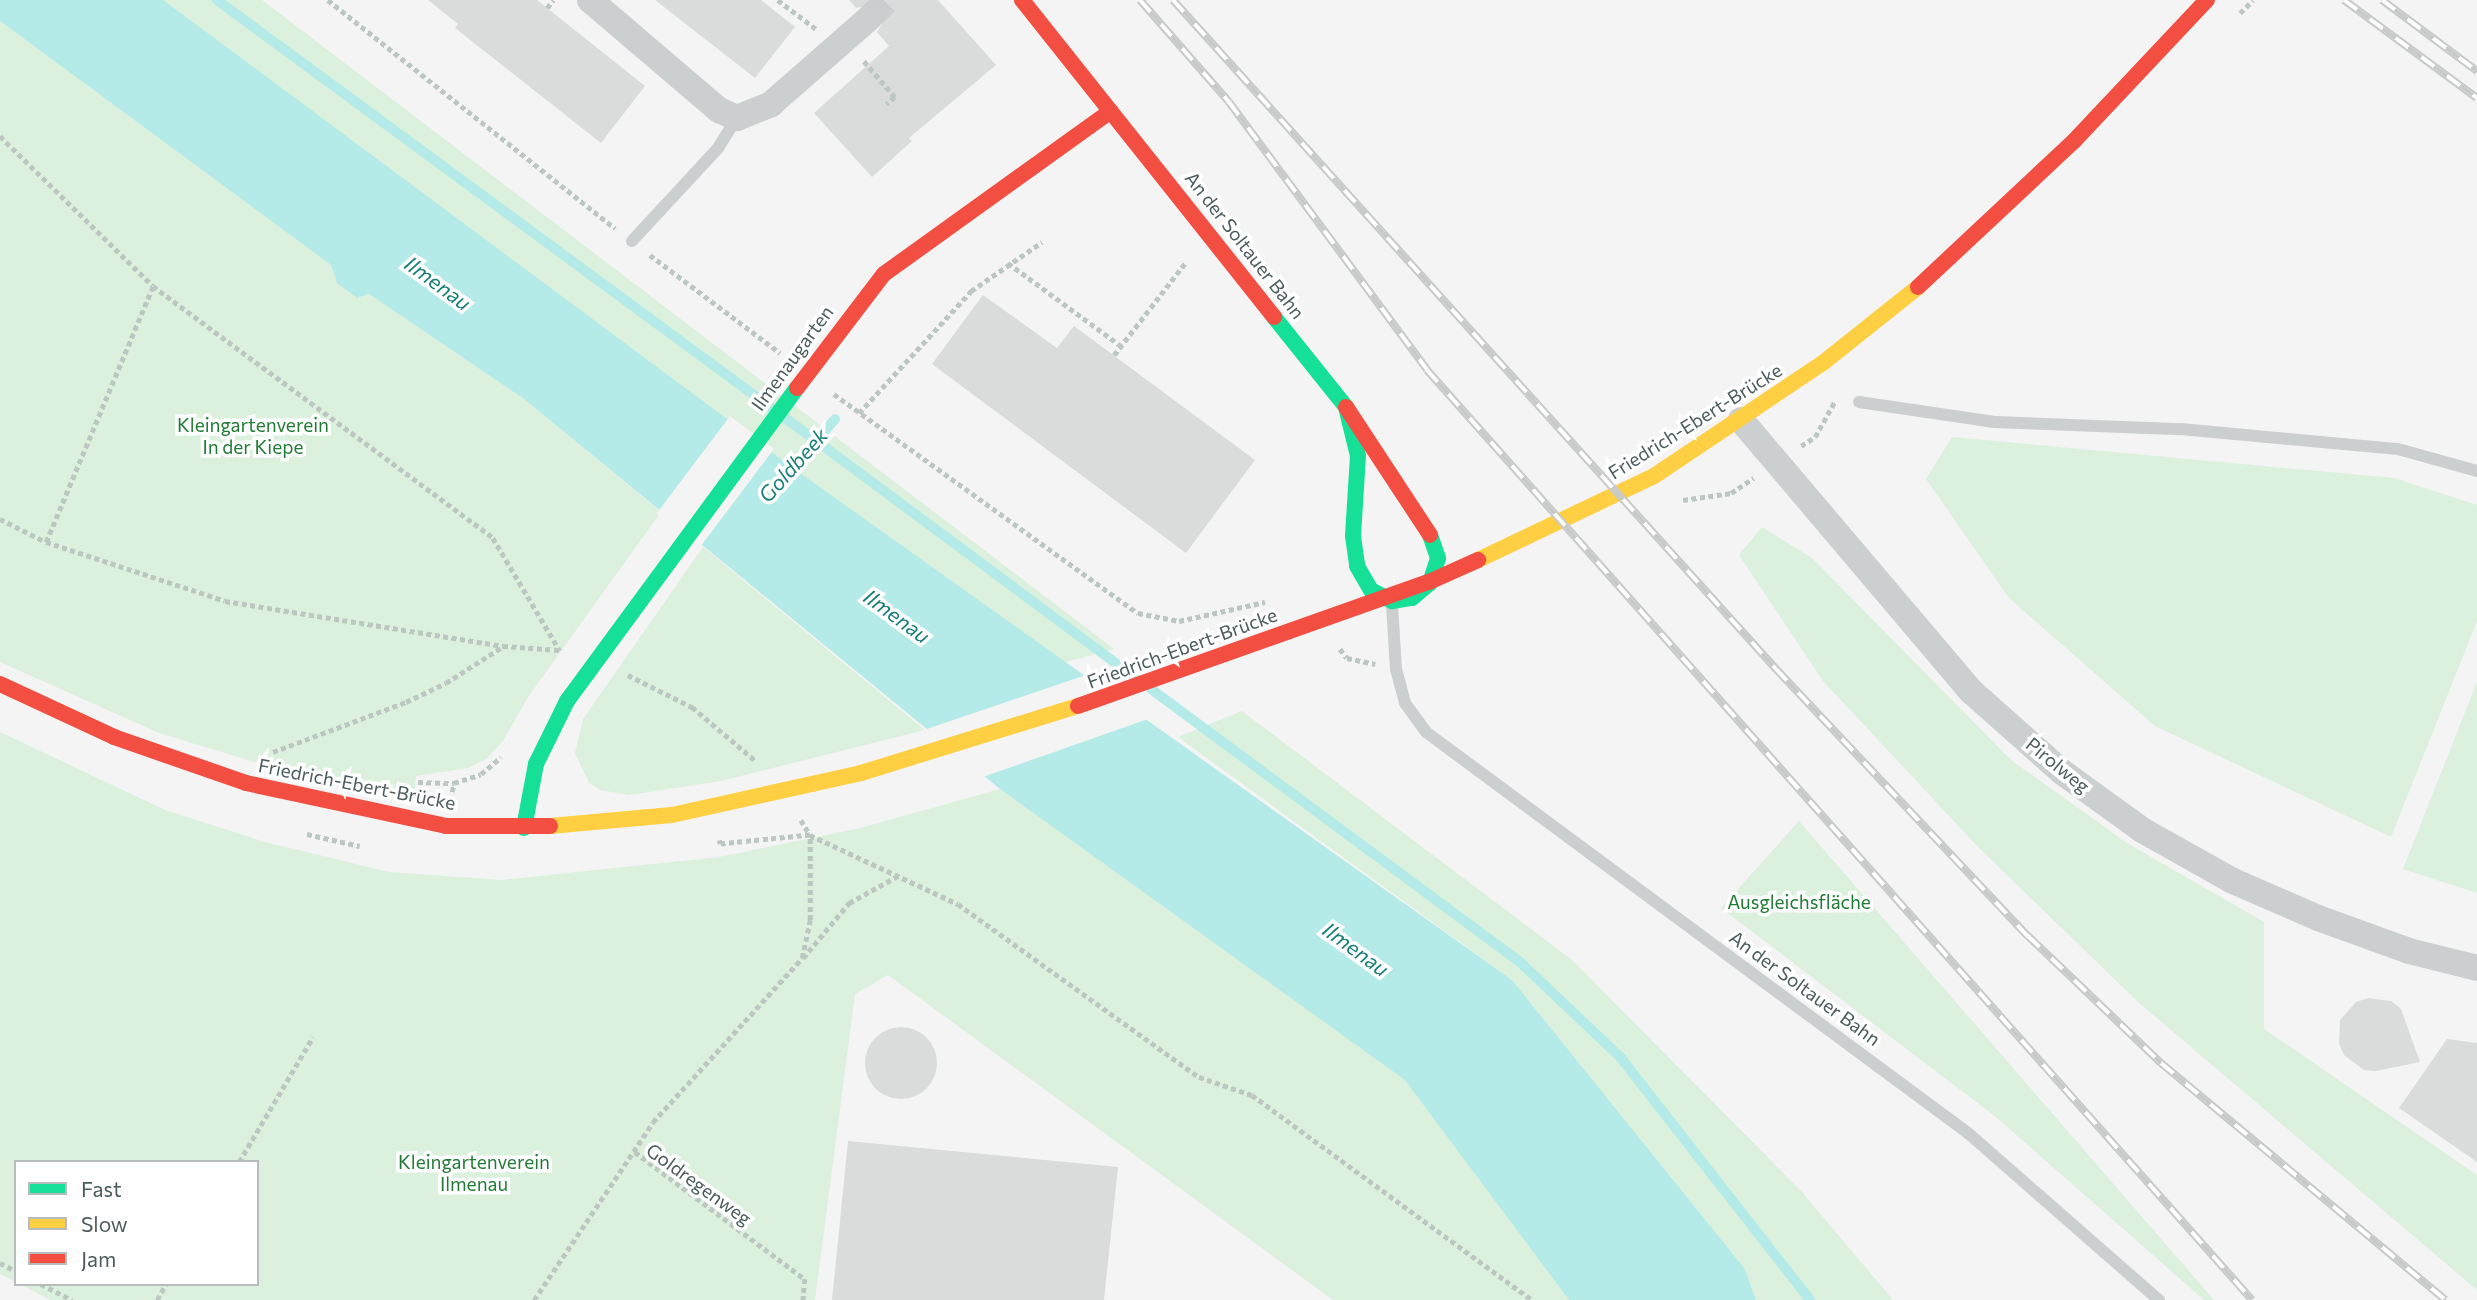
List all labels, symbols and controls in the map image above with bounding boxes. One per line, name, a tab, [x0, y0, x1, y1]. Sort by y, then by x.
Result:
street label: An der Soltauer Bahn	[1180, 167, 1310, 323]
water label: Ilmenau	[400, 251, 476, 315]
street label: Ilmenaugarten	[746, 301, 838, 415]
street label: Friedrich-Ebert-Brücke	[1604, 358, 1786, 484]
park label: Kleingartenverein In der Kiepe	[177, 414, 329, 458]
water label: Goldbeek	[753, 423, 833, 507]
water label: Ilmenau	[859, 584, 935, 648]
street label: Friedrich-Ebert-Brücke	[1084, 603, 1280, 693]
street label: Pirolweg	[2022, 732, 2094, 798]
street label: Friedrich-Ebert-Brücke	[256, 754, 458, 814]
park label: Ausgleichsfläche	[1727, 891, 1871, 913]
water label: Ilmenau	[1318, 917, 1394, 981]
street label: An der Soltauer Bahn	[1725, 926, 1885, 1050]
street label: Goldregenweg	[642, 1138, 756, 1230]
park label: Kleingartenverein Ilmenau	[398, 1151, 550, 1195]
legend	[14, 1160, 259, 1286]
text: Fast	[81, 1176, 122, 1201]
text: Slow	[81, 1211, 128, 1236]
text: Jam	[81, 1246, 116, 1271]

